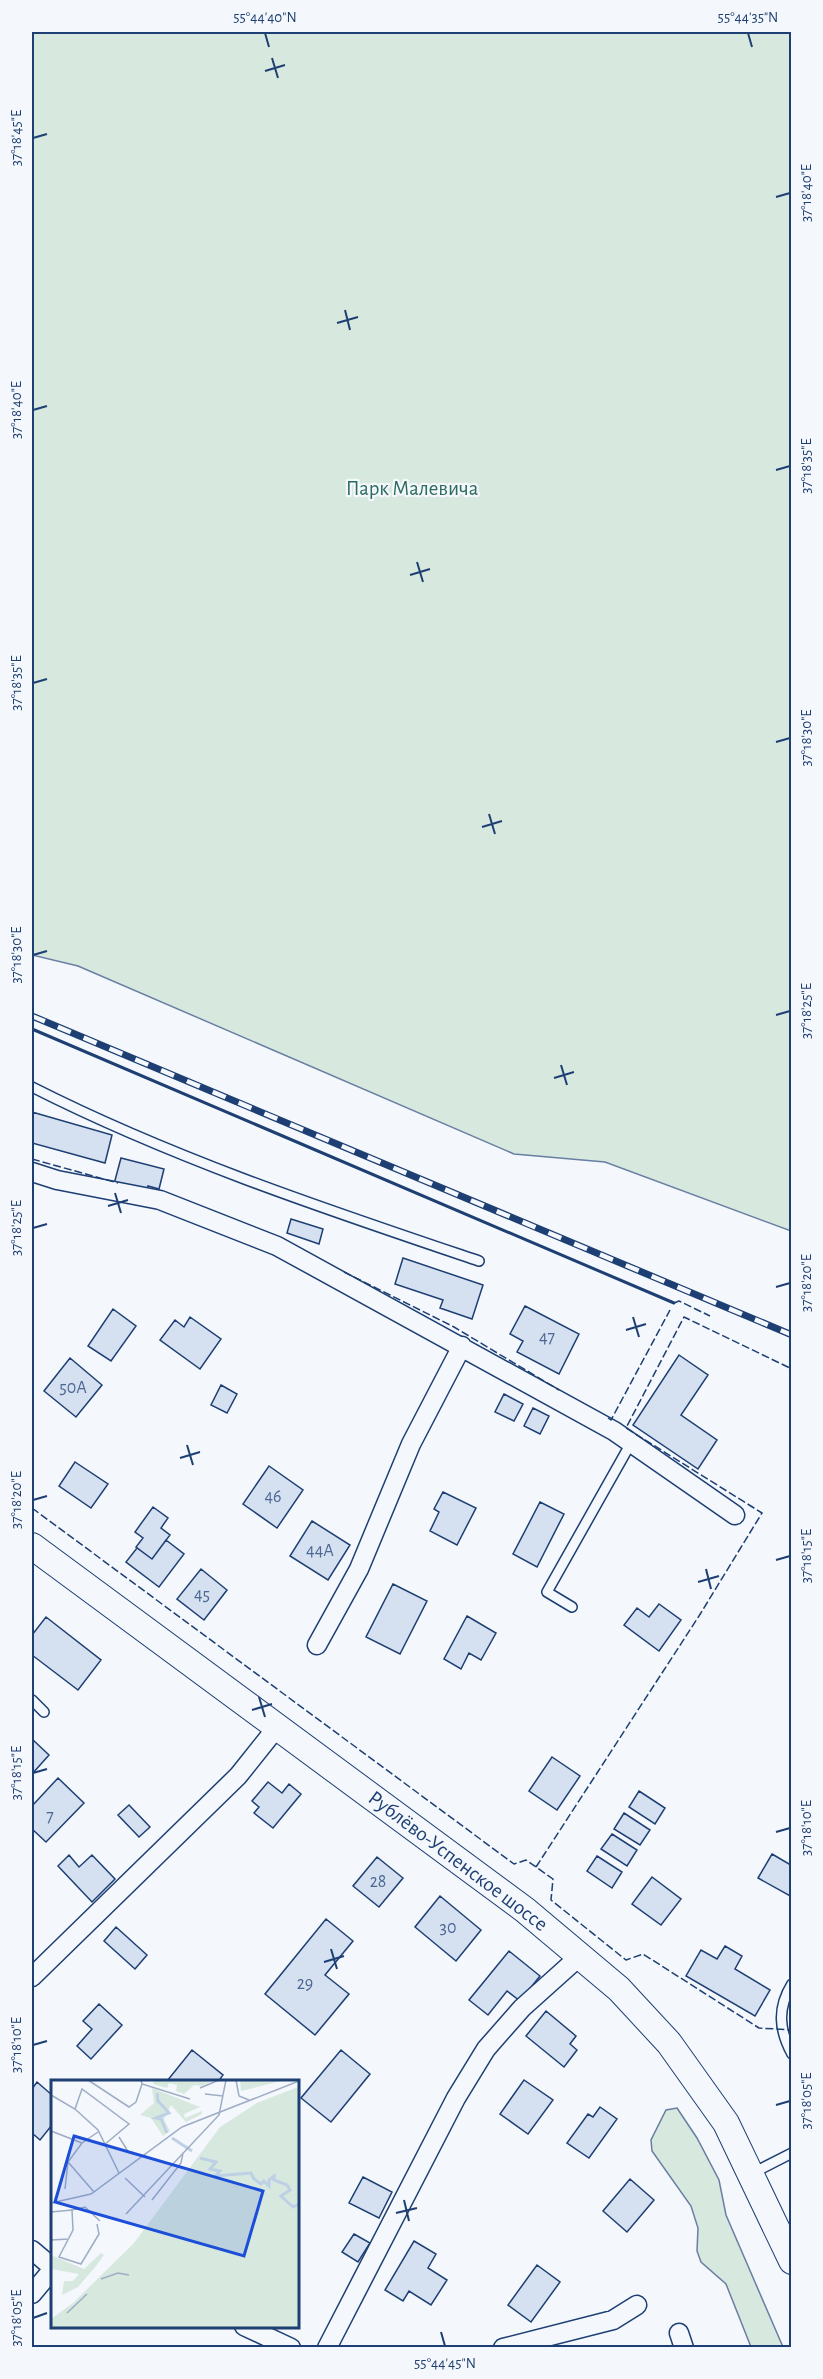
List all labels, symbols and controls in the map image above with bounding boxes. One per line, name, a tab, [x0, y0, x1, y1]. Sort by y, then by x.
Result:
text: 55°44'40"N	[233, 10, 297, 25]
text: 55°44'35"N	[718, 10, 778, 25]
text: 37°18'45"E	[9, 110, 24, 166]
text: 37°18'40"E	[799, 164, 814, 222]
text: 37°18'40"E	[9, 381, 24, 439]
text: 37°18'35"E	[799, 438, 814, 494]
park label: Парк Малевича	[346, 478, 479, 499]
text: 37°18'35"E	[9, 655, 24, 711]
text: 37°18'30"E	[799, 709, 814, 767]
text: 37°18'30"E	[9, 926, 24, 984]
text: 37°18'25"E	[799, 983, 814, 1039]
text: 37°18'25"E	[9, 1200, 24, 1256]
text: 37°18'20"E	[799, 1254, 814, 1312]
house number: 47	[539, 1329, 555, 1347]
house number: 50А	[59, 1379, 87, 1397]
text: 37°18'20"E	[9, 1471, 24, 1529]
house number: 46	[264, 1488, 282, 1506]
text: 37°18'15"E	[799, 1529, 814, 1583]
house number: 44А	[306, 1542, 334, 1560]
house number: 45	[194, 1586, 210, 1604]
text: 37°18'15"E	[9, 1746, 24, 1800]
street label: Рублёво-Успенское шоссе	[364, 1787, 552, 1935]
text: 37°18'10"E	[799, 1800, 814, 1856]
house number: 7	[46, 1808, 54, 1826]
house number: 28	[370, 1873, 386, 1891]
house number: 30	[440, 1919, 456, 1937]
house number: 29	[297, 1975, 313, 1993]
text: 37°18'10"E	[9, 2017, 24, 2073]
text: 37°18'05"E	[799, 2072, 814, 2130]
inset map	[51, 2080, 298, 2328]
text: 37°18'05"E	[9, 2289, 24, 2347]
text: 55°44'45"N	[414, 2356, 476, 2371]

